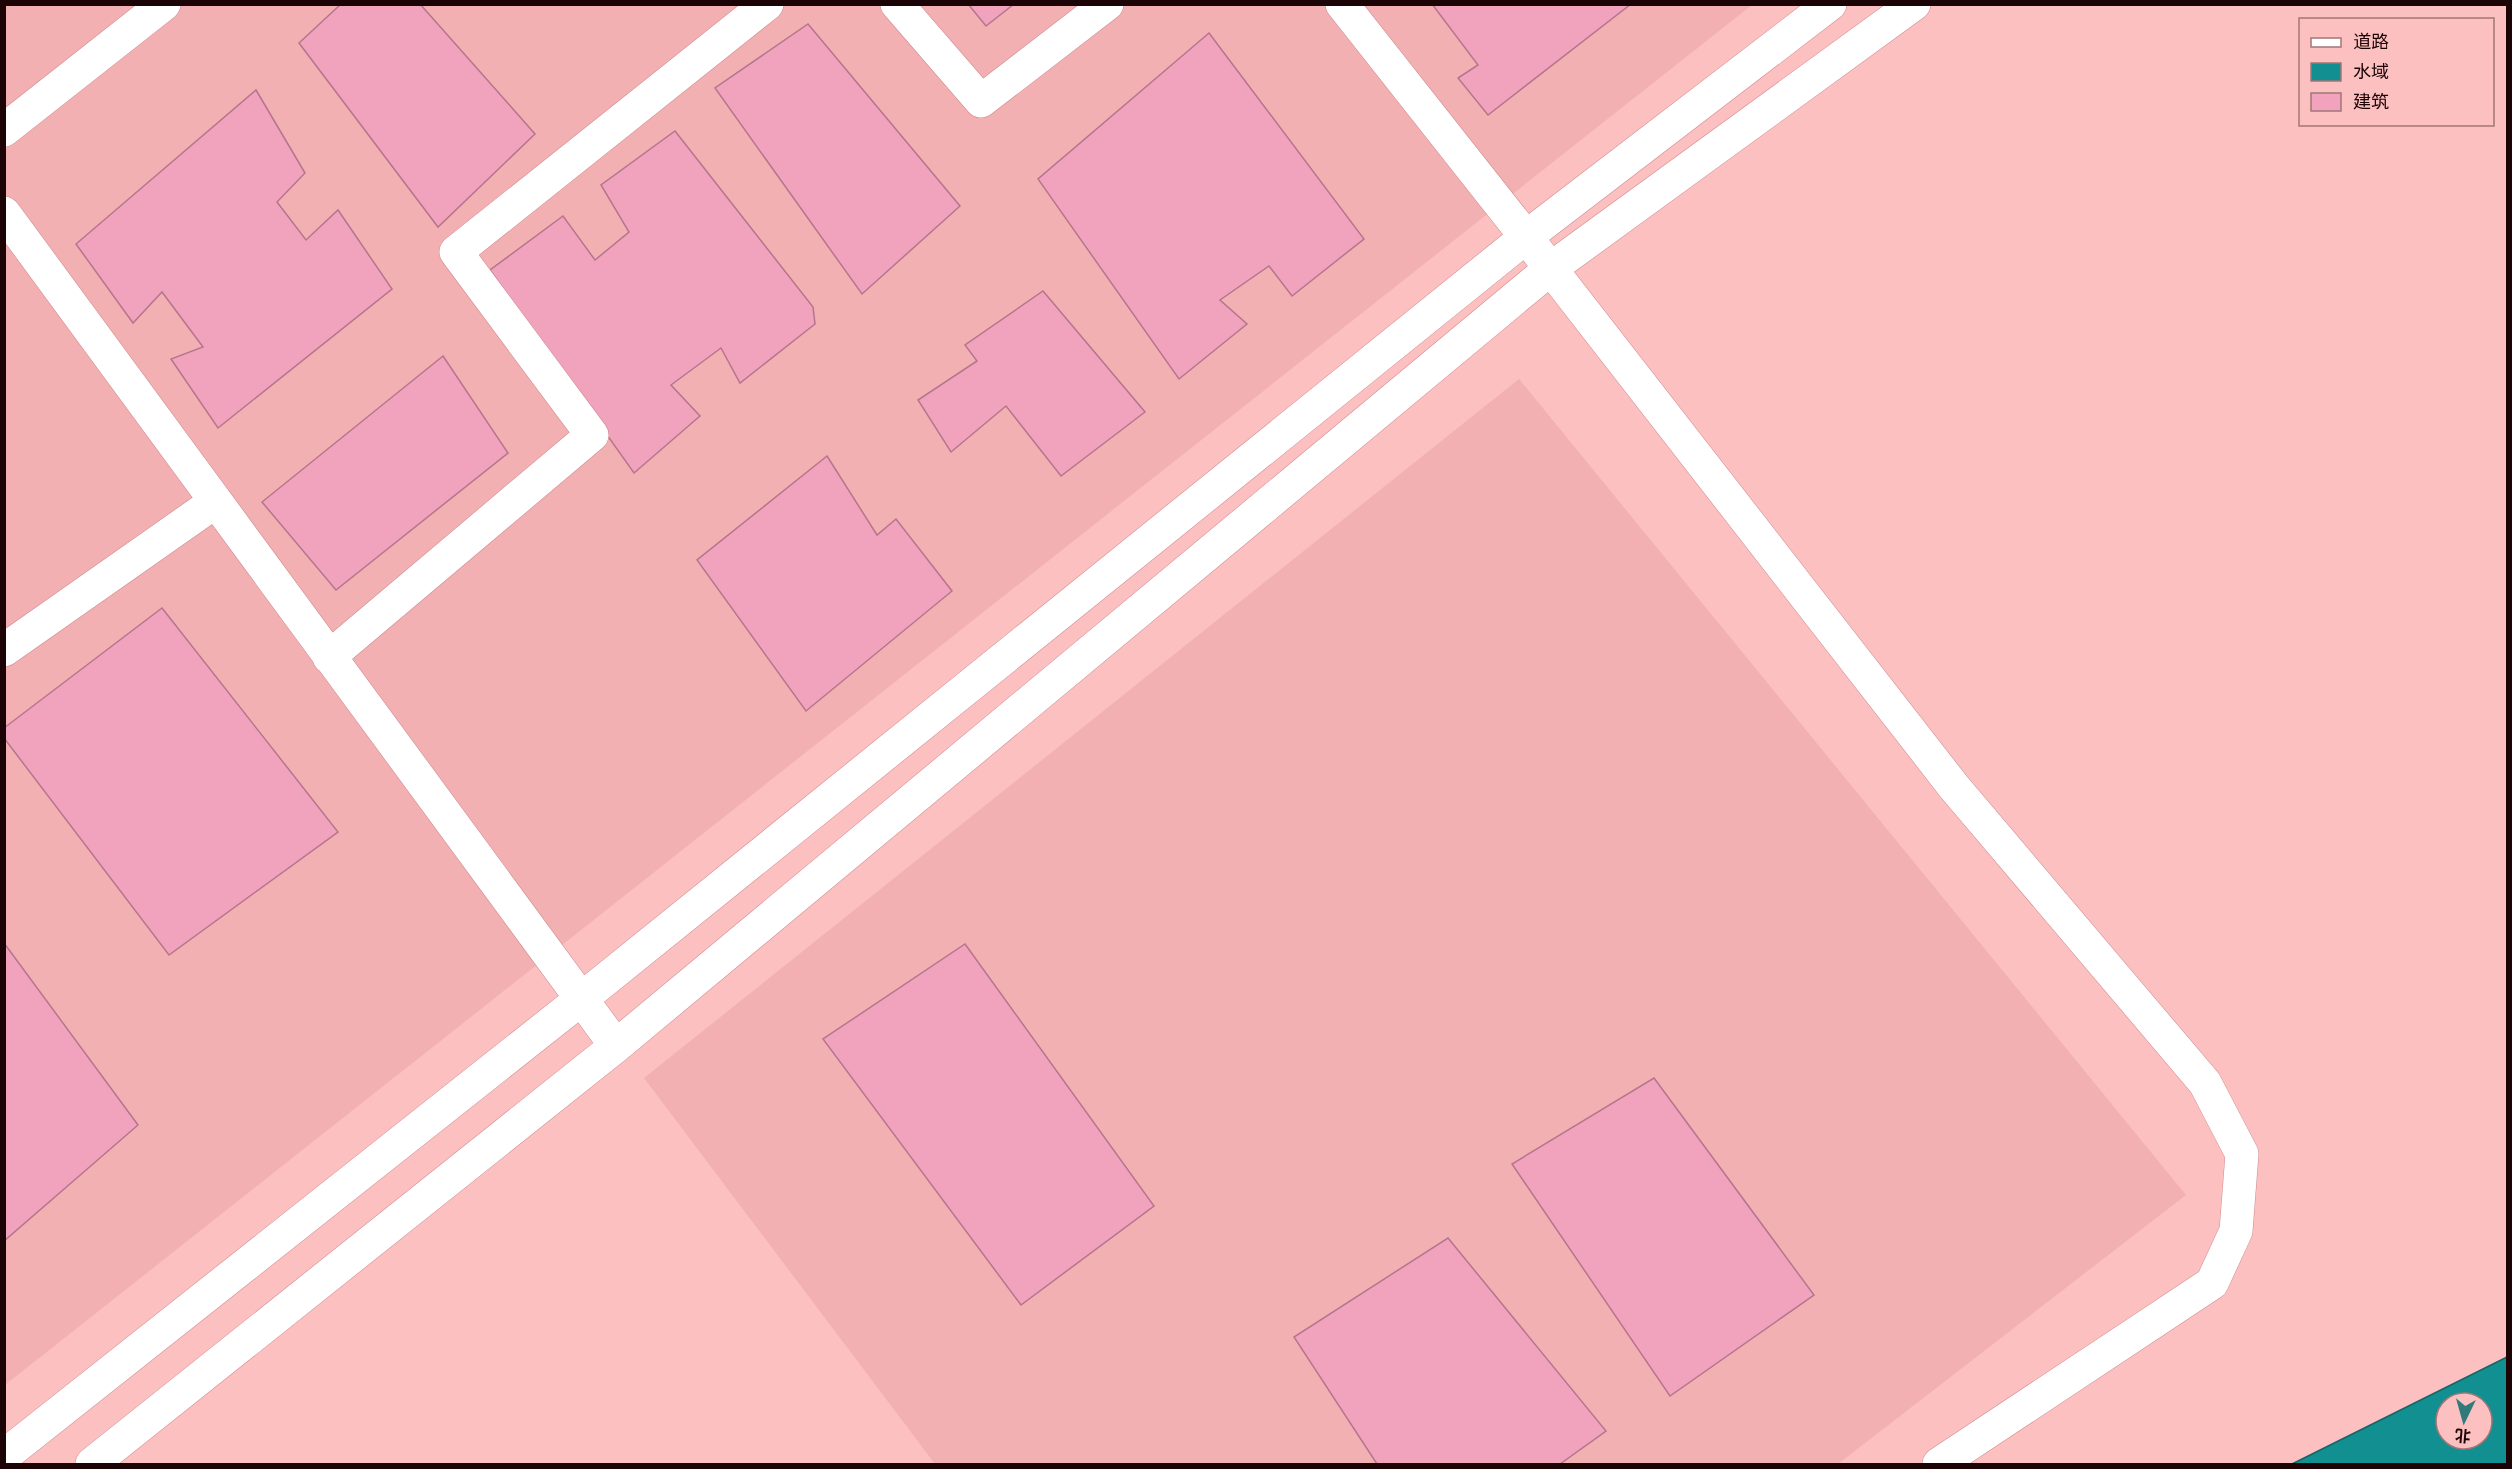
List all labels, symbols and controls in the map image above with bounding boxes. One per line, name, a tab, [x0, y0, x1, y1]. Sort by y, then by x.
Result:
legend	[2299, 18, 2494, 126]
text: 道路	[2353, 31, 2389, 53]
text: 水域	[2353, 61, 2389, 83]
text: 建筑	[2353, 91, 2389, 113]
north arrow	[2434, 1391, 2494, 1451]
text: 北	[2454, 1425, 2472, 1446]

